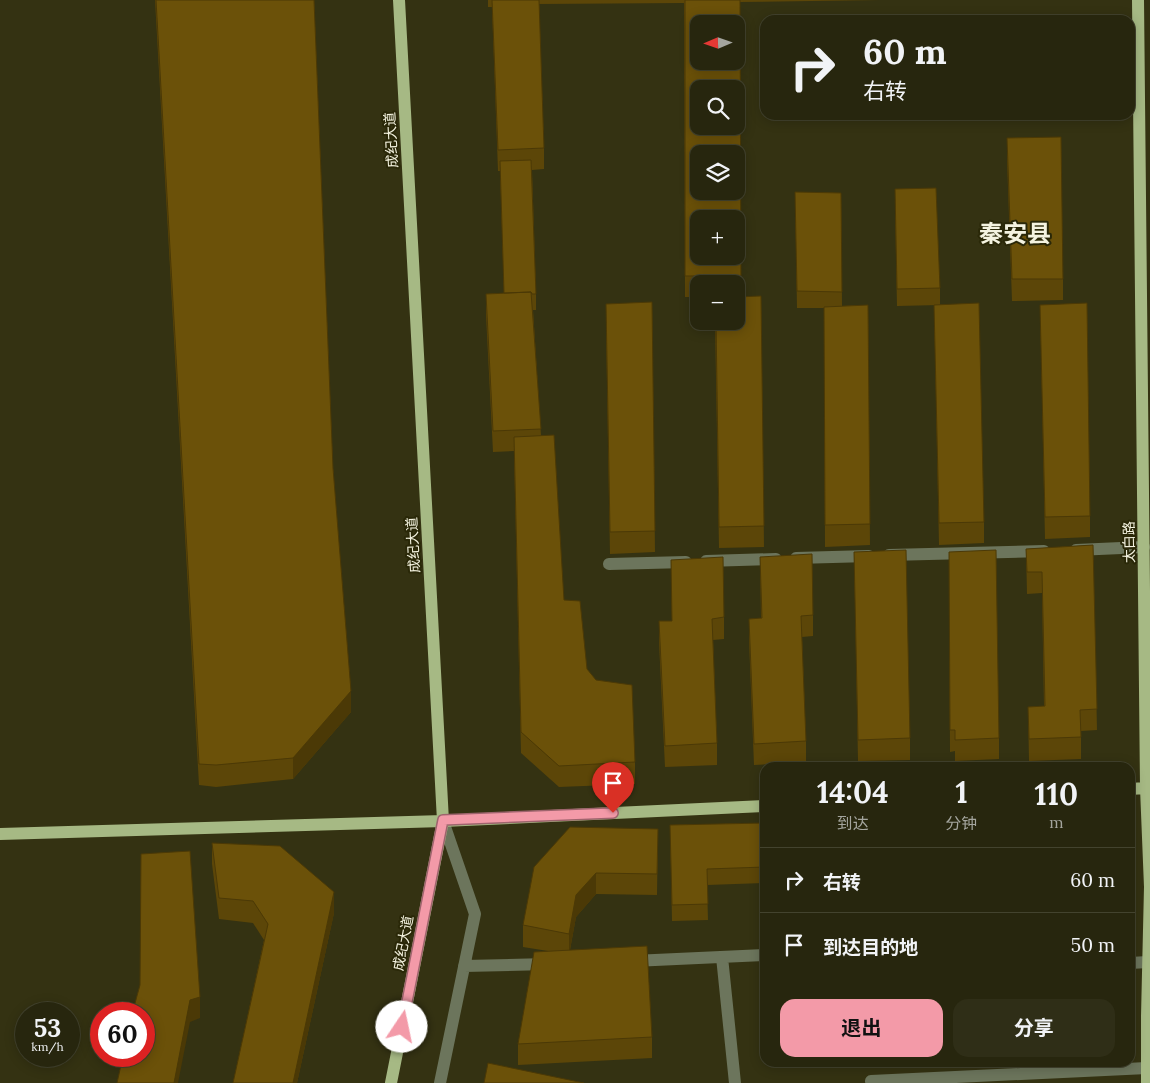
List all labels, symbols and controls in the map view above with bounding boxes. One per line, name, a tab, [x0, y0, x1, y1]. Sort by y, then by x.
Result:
north arrow	[690, 15, 745, 70]
map controls	[690, 15, 745, 330]
text: 60 m	[863, 29, 947, 74]
icon: right	[780, 35, 845, 100]
text: 右转	[863, 77, 907, 105]
button: search	[690, 80, 745, 135]
street label: 成纪大道	[381, 112, 401, 168]
button: layers	[690, 145, 745, 200]
button: +	[690, 210, 745, 265]
district label: 秦安县	[979, 218, 1051, 249]
button: −	[690, 275, 745, 330]
street label: 成纪大道	[403, 517, 423, 573]
street label: 太白路	[1120, 521, 1138, 563]
pin	[592, 762, 634, 813]
icon: arrive	[599, 769, 627, 797]
text: 14:04	[817, 773, 889, 811]
text: 1	[955, 773, 968, 811]
text: 110	[1035, 775, 1078, 813]
text: m	[1049, 812, 1063, 832]
text: 到达	[837, 813, 869, 833]
text: 分钟	[946, 813, 978, 833]
icon: right	[780, 866, 808, 894]
text: 60 m	[1070, 868, 1115, 892]
text: 右转	[823, 870, 861, 894]
street label: 成纪大道	[389, 914, 417, 972]
icon: arrive	[780, 931, 808, 959]
text: 50 m	[1071, 933, 1115, 957]
text: 到达目的地	[823, 935, 918, 959]
button: 退出	[780, 999, 943, 1057]
button: 分享	[953, 999, 1115, 1057]
position arrow	[375, 1000, 427, 1052]
speed limit sign: 60	[90, 1002, 155, 1067]
text: 53	[34, 1012, 61, 1044]
text: km/h	[31, 1039, 64, 1054]

